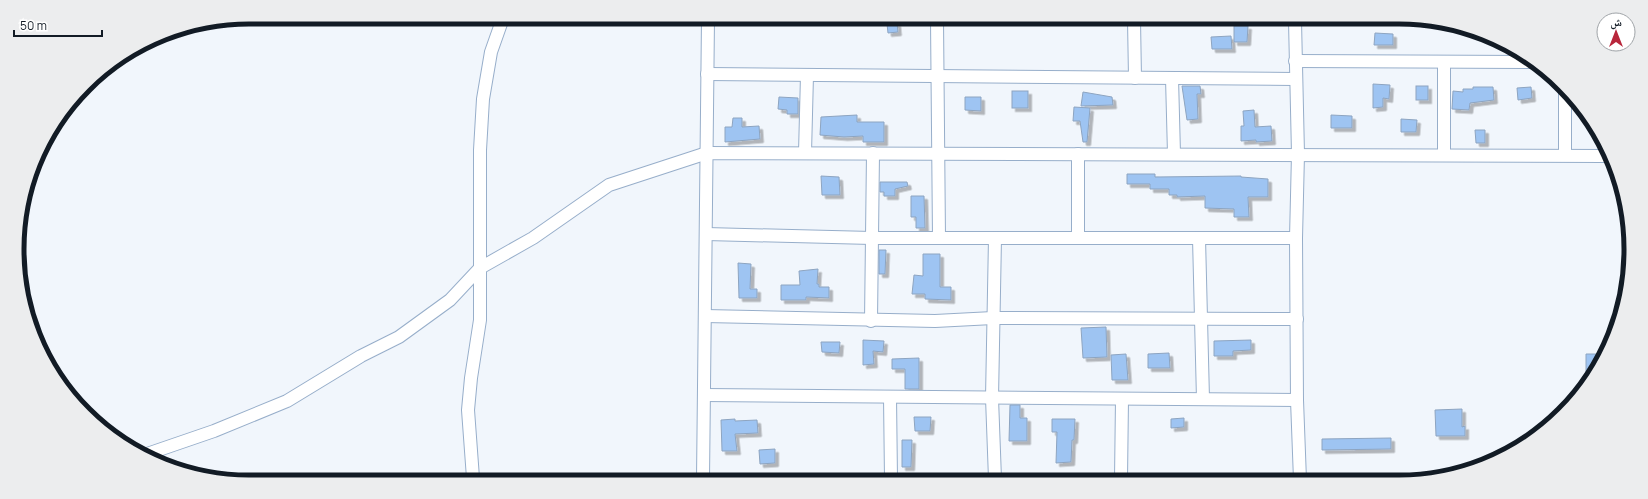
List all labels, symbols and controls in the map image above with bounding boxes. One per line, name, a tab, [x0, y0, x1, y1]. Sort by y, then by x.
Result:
scale bar	[14, 12, 102, 38]
north arrow	[1596, 12, 1636, 52]
text: ش	[1610, 14, 1622, 30]
text: 50 m	[20, 17, 47, 34]

